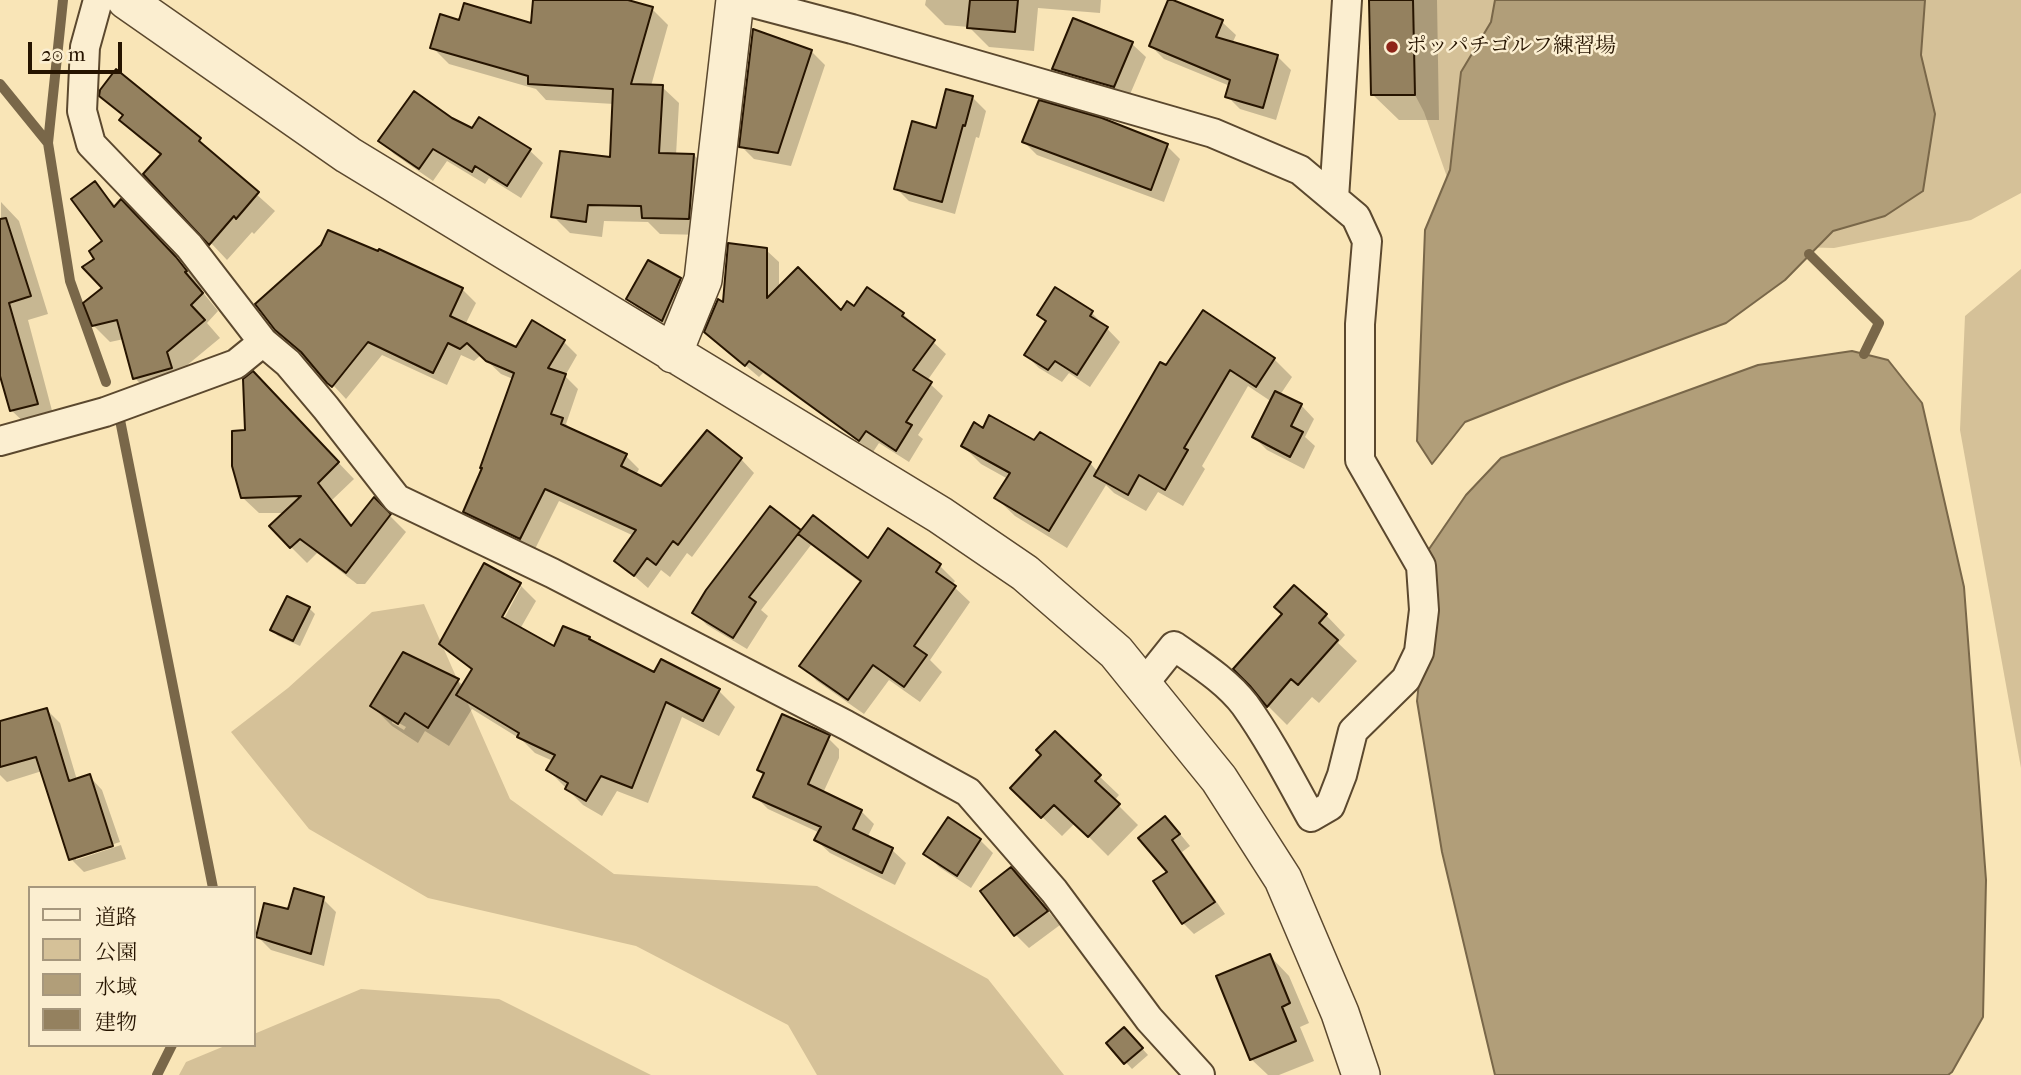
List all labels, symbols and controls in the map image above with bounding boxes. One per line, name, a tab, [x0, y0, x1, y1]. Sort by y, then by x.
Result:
scale bar	[32, 28, 126, 72]
place label: ポッパチゴルフ練習場	[1406, 34, 1616, 60]
marker: ポッパチゴルフ練習場	[1384, 39, 1400, 55]
text: 20 m	[41, 42, 85, 66]
legend	[28, 886, 256, 1047]
text: 道路	[95, 905, 137, 929]
text: 公園	[95, 940, 137, 964]
text: 水域	[95, 975, 137, 999]
text: 建物	[95, 1010, 137, 1034]

